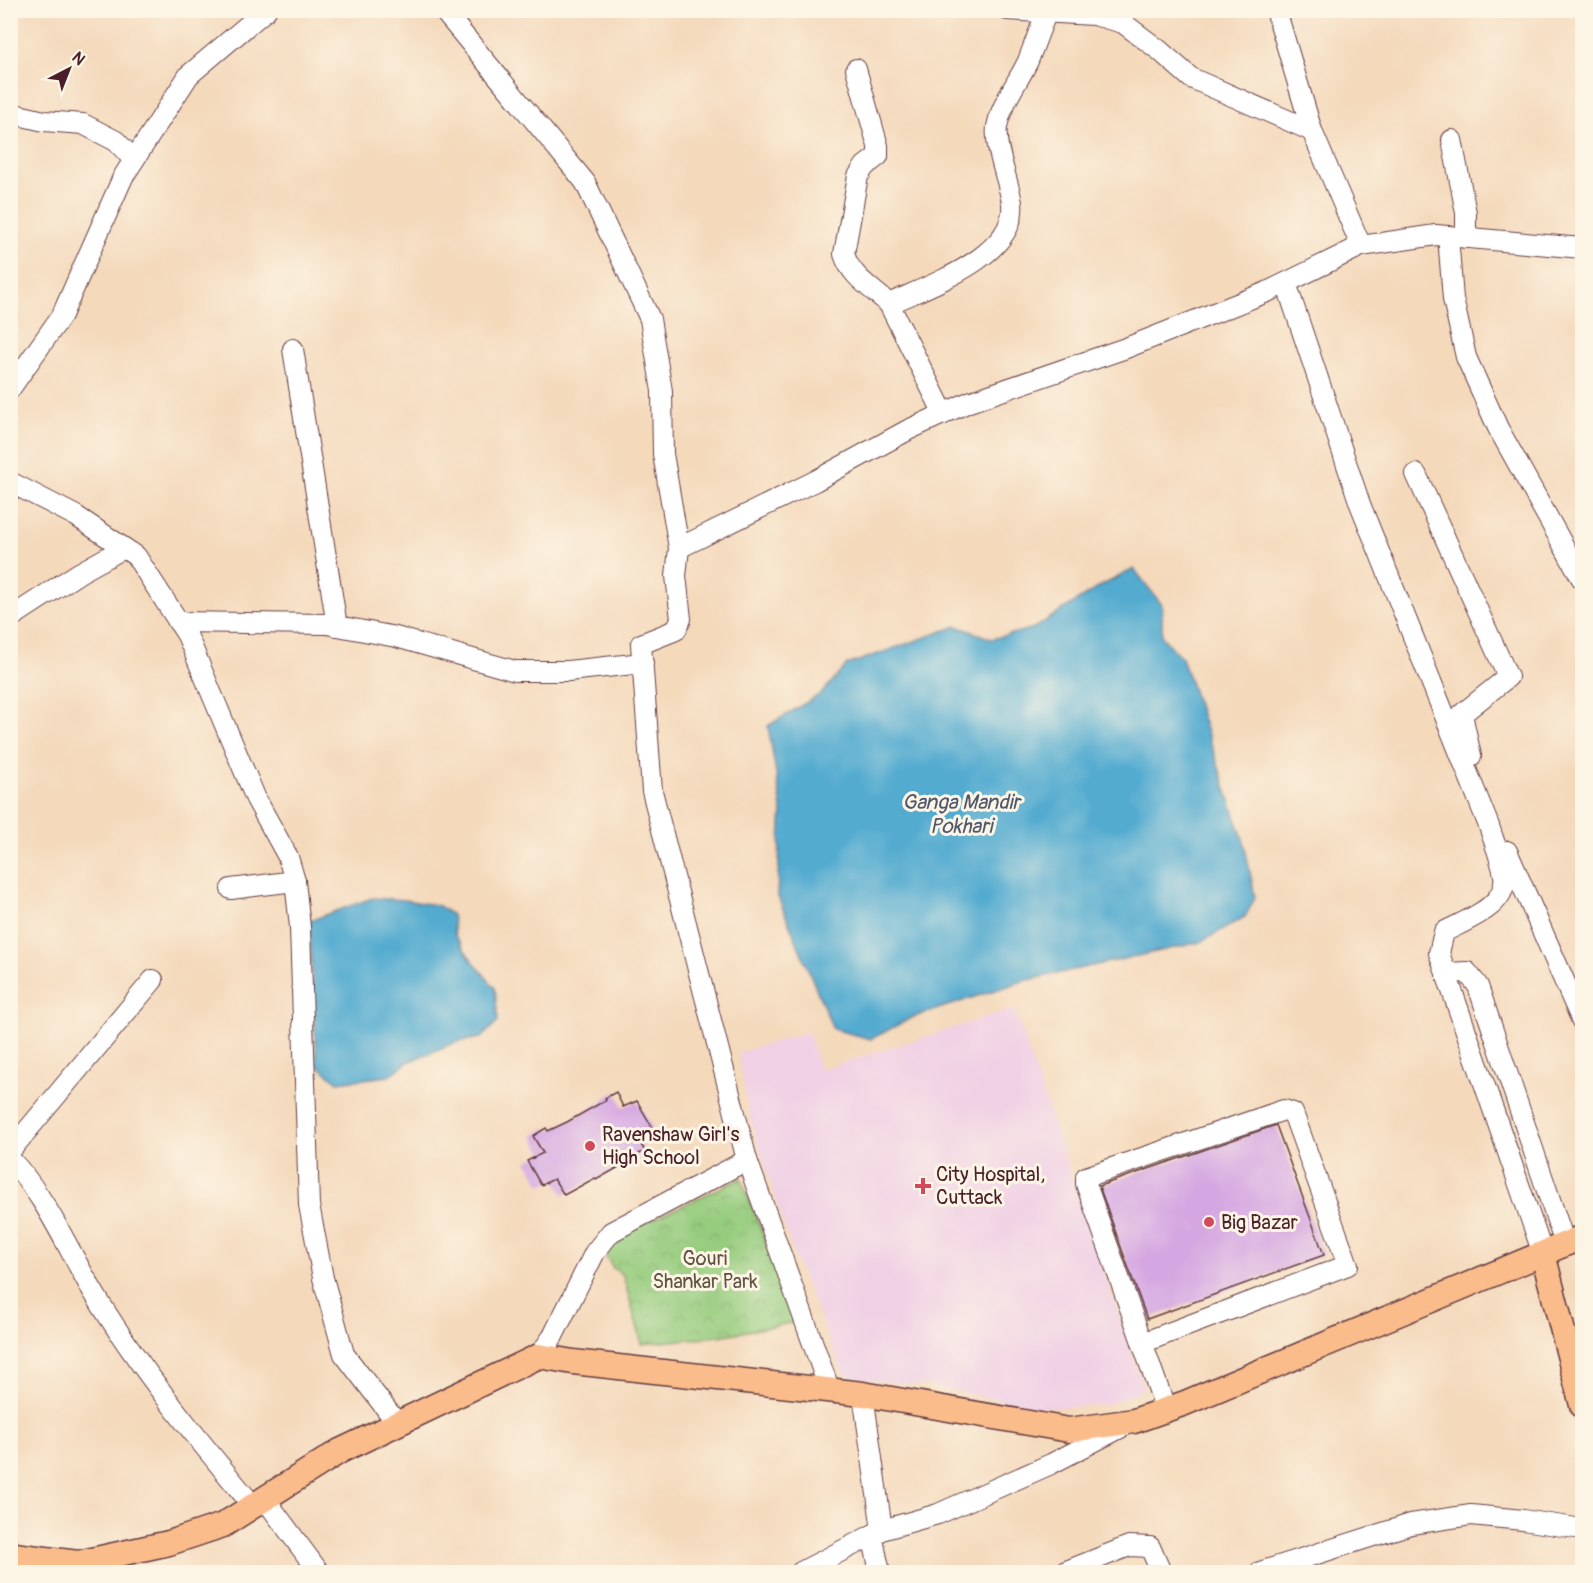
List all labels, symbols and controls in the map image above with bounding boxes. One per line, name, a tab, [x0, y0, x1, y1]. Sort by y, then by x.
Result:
north arrow	[39, 39, 99, 99]
text: N	[68, 48, 89, 70]
water label: Ganga Mandir Pokhari	[902, 789, 1022, 840]
place label: Ravenshaw Girl's High School	[602, 1122, 739, 1170]
marker: Ravenshaw Girl's High School	[583, 1139, 597, 1153]
place label: City Hospital, Cuttack	[936, 1162, 1045, 1210]
marker: City Hospital, Cuttack	[914, 1177, 932, 1195]
place label: Big Bazar	[1221, 1210, 1298, 1235]
marker: Big Bazar	[1202, 1215, 1216, 1229]
park label: Gouri Shankar Park	[652, 1246, 758, 1294]

